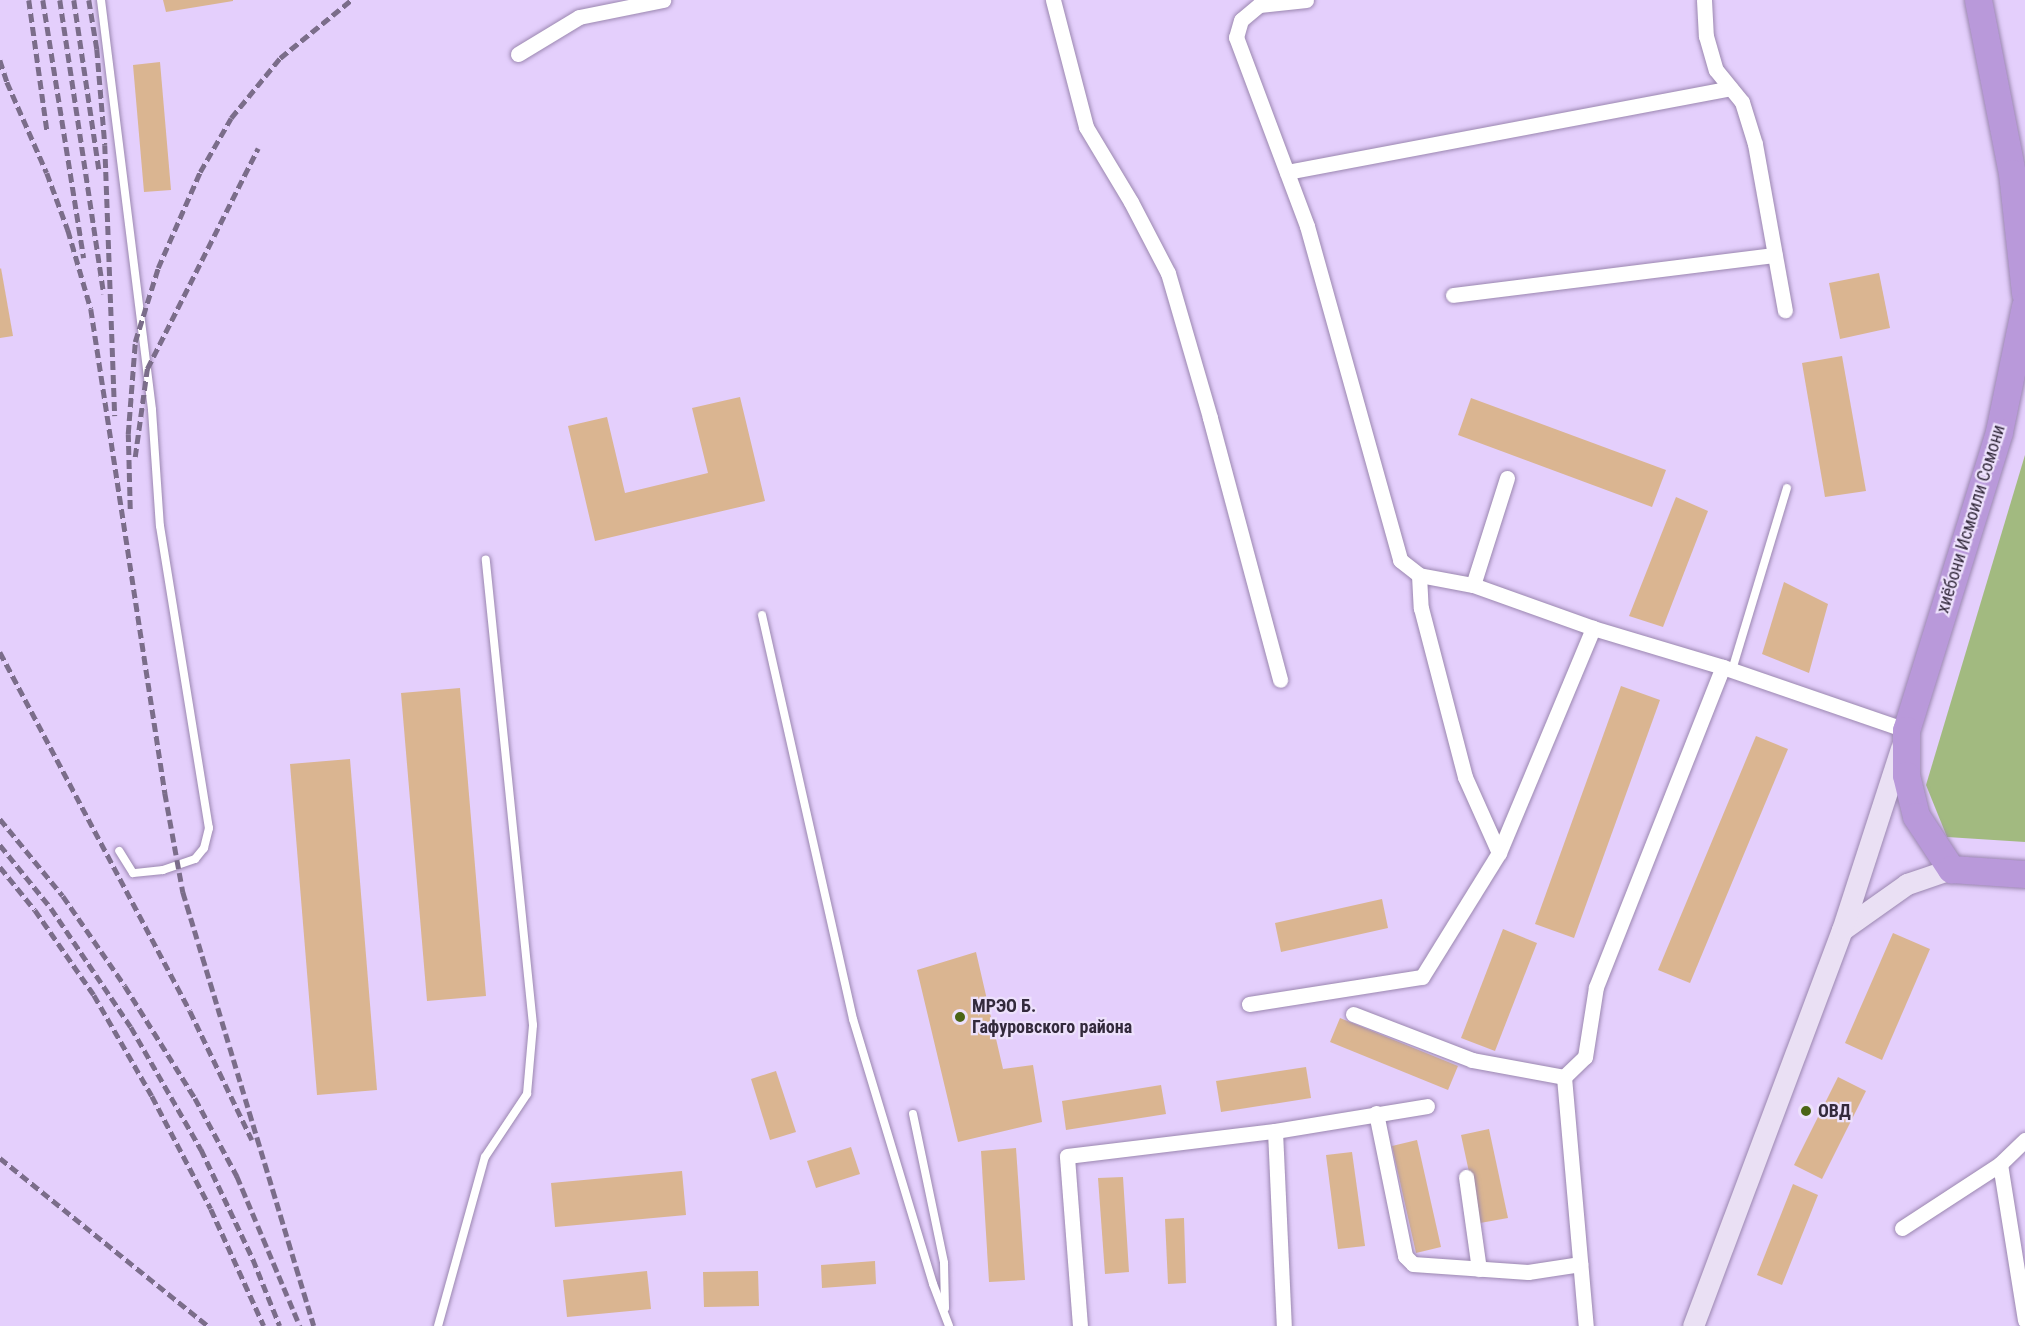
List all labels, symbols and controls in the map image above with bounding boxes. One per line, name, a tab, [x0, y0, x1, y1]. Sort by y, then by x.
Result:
street label: хиёбони Исмоили Сомони	[1932, 422, 2010, 616]
place label: МРЭО Б. Гафуровского района	[972, 996, 1132, 1038]
marker: МРЭО Б. Гафуровского района	[953, 1010, 967, 1024]
place label: ОВД	[1818, 1100, 1851, 1122]
marker: ОВД	[1799, 1104, 1813, 1118]

